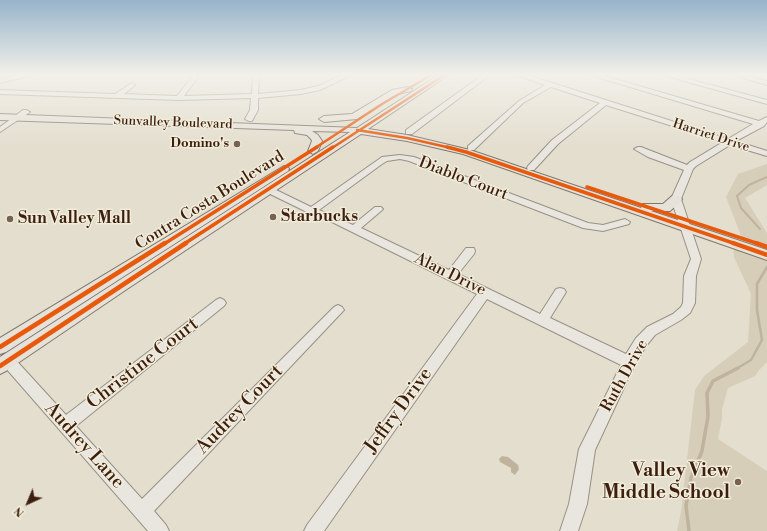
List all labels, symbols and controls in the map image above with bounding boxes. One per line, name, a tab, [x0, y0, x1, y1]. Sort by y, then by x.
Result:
street label: Sunvalley Boulevard	[113, 113, 233, 133]
street label: Harriet Drive	[671, 116, 751, 156]
place label: Domino's	[171, 136, 229, 152]
marker: Domino's	[232, 139, 242, 149]
street label: Contra Costa Boulevard	[132, 147, 288, 255]
street label: Diablo Court	[416, 153, 510, 205]
place label: Starbucks	[281, 207, 358, 227]
place label: Sun Valley Mall	[18, 209, 131, 229]
marker: Starbucks	[268, 212, 278, 222]
marker: Sun Valley Mall	[5, 214, 15, 224]
street label: Alan Drive	[411, 249, 489, 301]
street label: Christine Court	[83, 313, 203, 415]
street label: Ruth Drive	[597, 337, 653, 415]
street label: Audrey Court	[192, 361, 288, 459]
street label: Jeffry Drive	[360, 364, 438, 458]
street label: Audrey Lane	[39, 398, 129, 494]
place label: Valley View Middle School	[602, 460, 730, 504]
marker: Valley View Middle School	[733, 477, 743, 487]
north arrow	[8, 483, 48, 523]
text: N	[12, 504, 28, 520]

